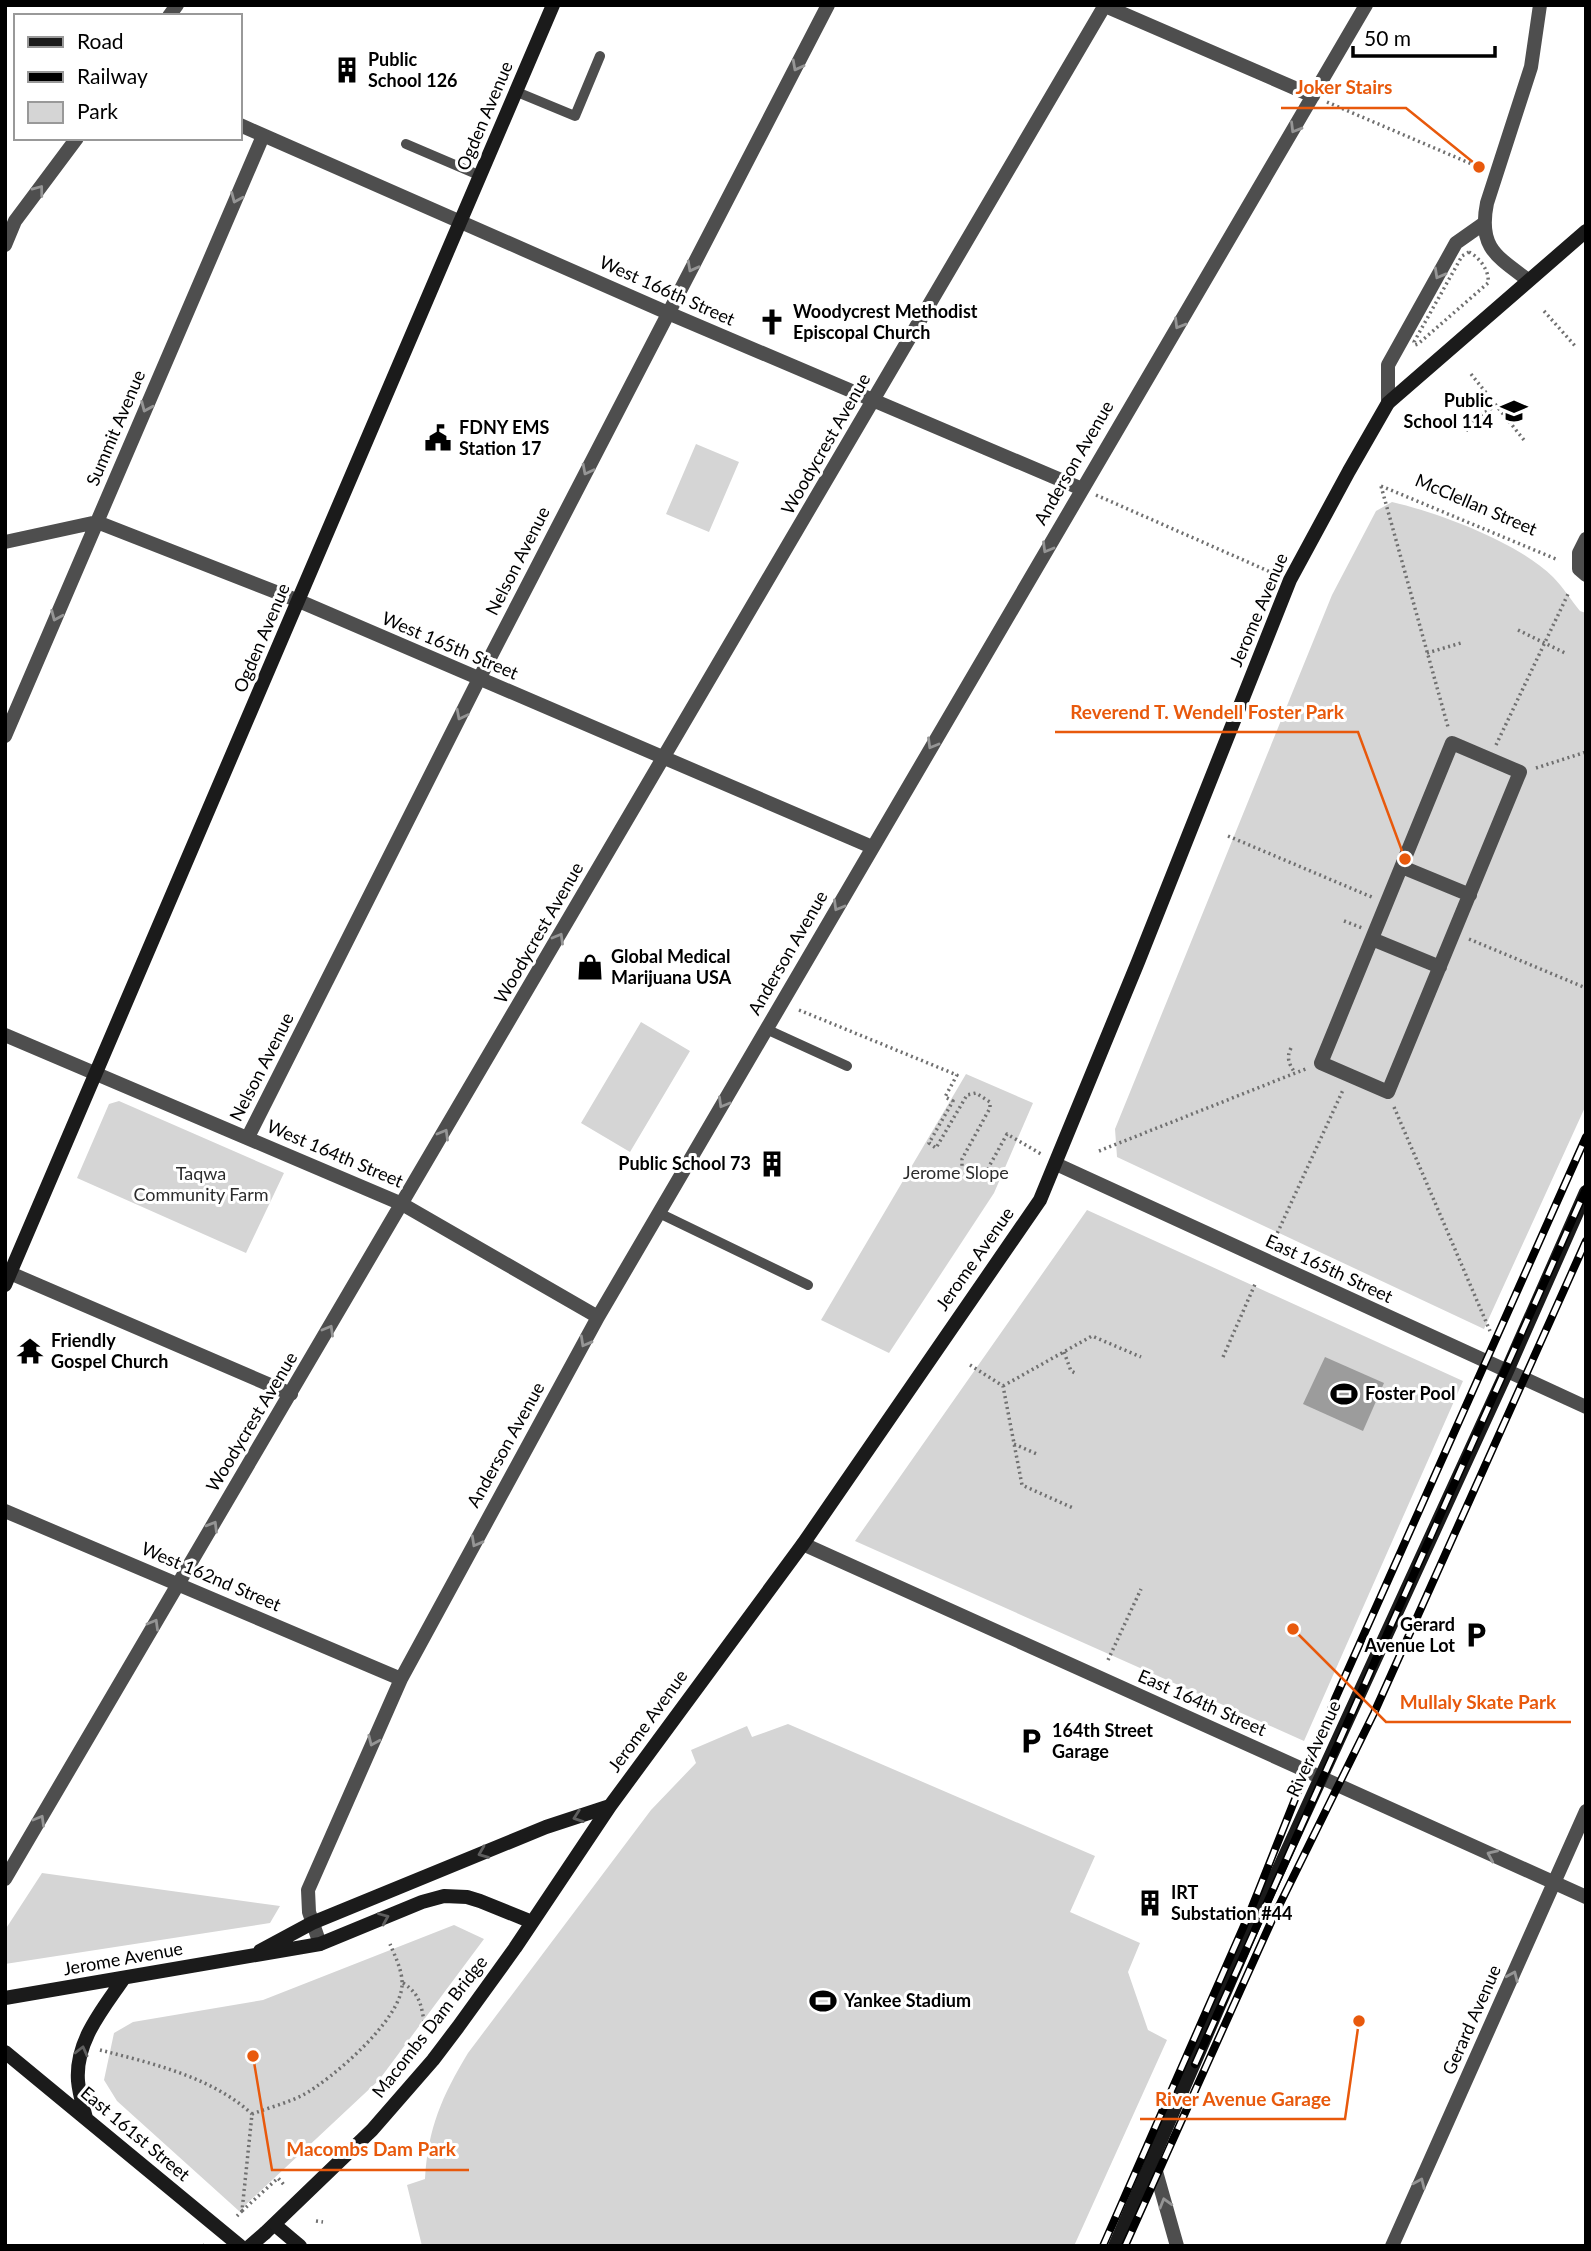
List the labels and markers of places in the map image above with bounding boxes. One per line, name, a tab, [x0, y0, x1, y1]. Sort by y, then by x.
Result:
place label: Public School 126	[368, 48, 458, 91]
building icon: Public School 126	[332, 55, 362, 85]
callout: Joker Stairs	[1281, 68, 1406, 108]
place label: Woodycrest Methodist Episcopal Church	[793, 300, 978, 343]
church icon: Woodycrest Methodist Episcopal Church	[757, 307, 787, 337]
place label: Public School 114	[1403, 389, 1493, 432]
school or university icon: Public School 114	[1499, 396, 1529, 426]
place label: FDNY EMS Station 17	[459, 416, 549, 459]
public building icon: FDNY EMS Station 17	[423, 423, 453, 453]
callout: Reverend T. Wendell Foster Park	[1055, 692, 1358, 732]
place label: Global Medical Marijuana USA	[611, 945, 732, 988]
shop icon: Global Medical Marijuana USA	[575, 952, 605, 982]
building icon: Public School 73	[757, 1149, 787, 1179]
place label: Public School 73	[618, 1152, 751, 1174]
place label: Friendly Gospel Church	[51, 1329, 168, 1372]
temple icon: Friendly Gospel Church	[15, 1336, 45, 1366]
sports icon: Foster Pool	[1329, 1379, 1359, 1409]
place label: Foster Pool	[1365, 1382, 1455, 1404]
place label: Gerard Avenue Lot	[1363, 1613, 1455, 1656]
parking icon: Gerard Avenue Lot	[1461, 1620, 1491, 1650]
callout: Mullaly Skate Park	[1386, 1682, 1571, 1722]
place label: 164th Street Garage	[1052, 1719, 1153, 1762]
parking icon: 164th Street Garage	[1016, 1726, 1046, 1756]
place label: IRT Substation #44	[1171, 1881, 1292, 1924]
building icon: IRT Substation #44	[1135, 1888, 1165, 1918]
sports icon: Yankee Stadium	[808, 1986, 838, 2016]
place label: Yankee Stadium	[843, 1989, 971, 2011]
callout: River Avenue Garage	[1140, 2079, 1345, 2119]
callout: Macombs Dam Park	[272, 2130, 469, 2170]

